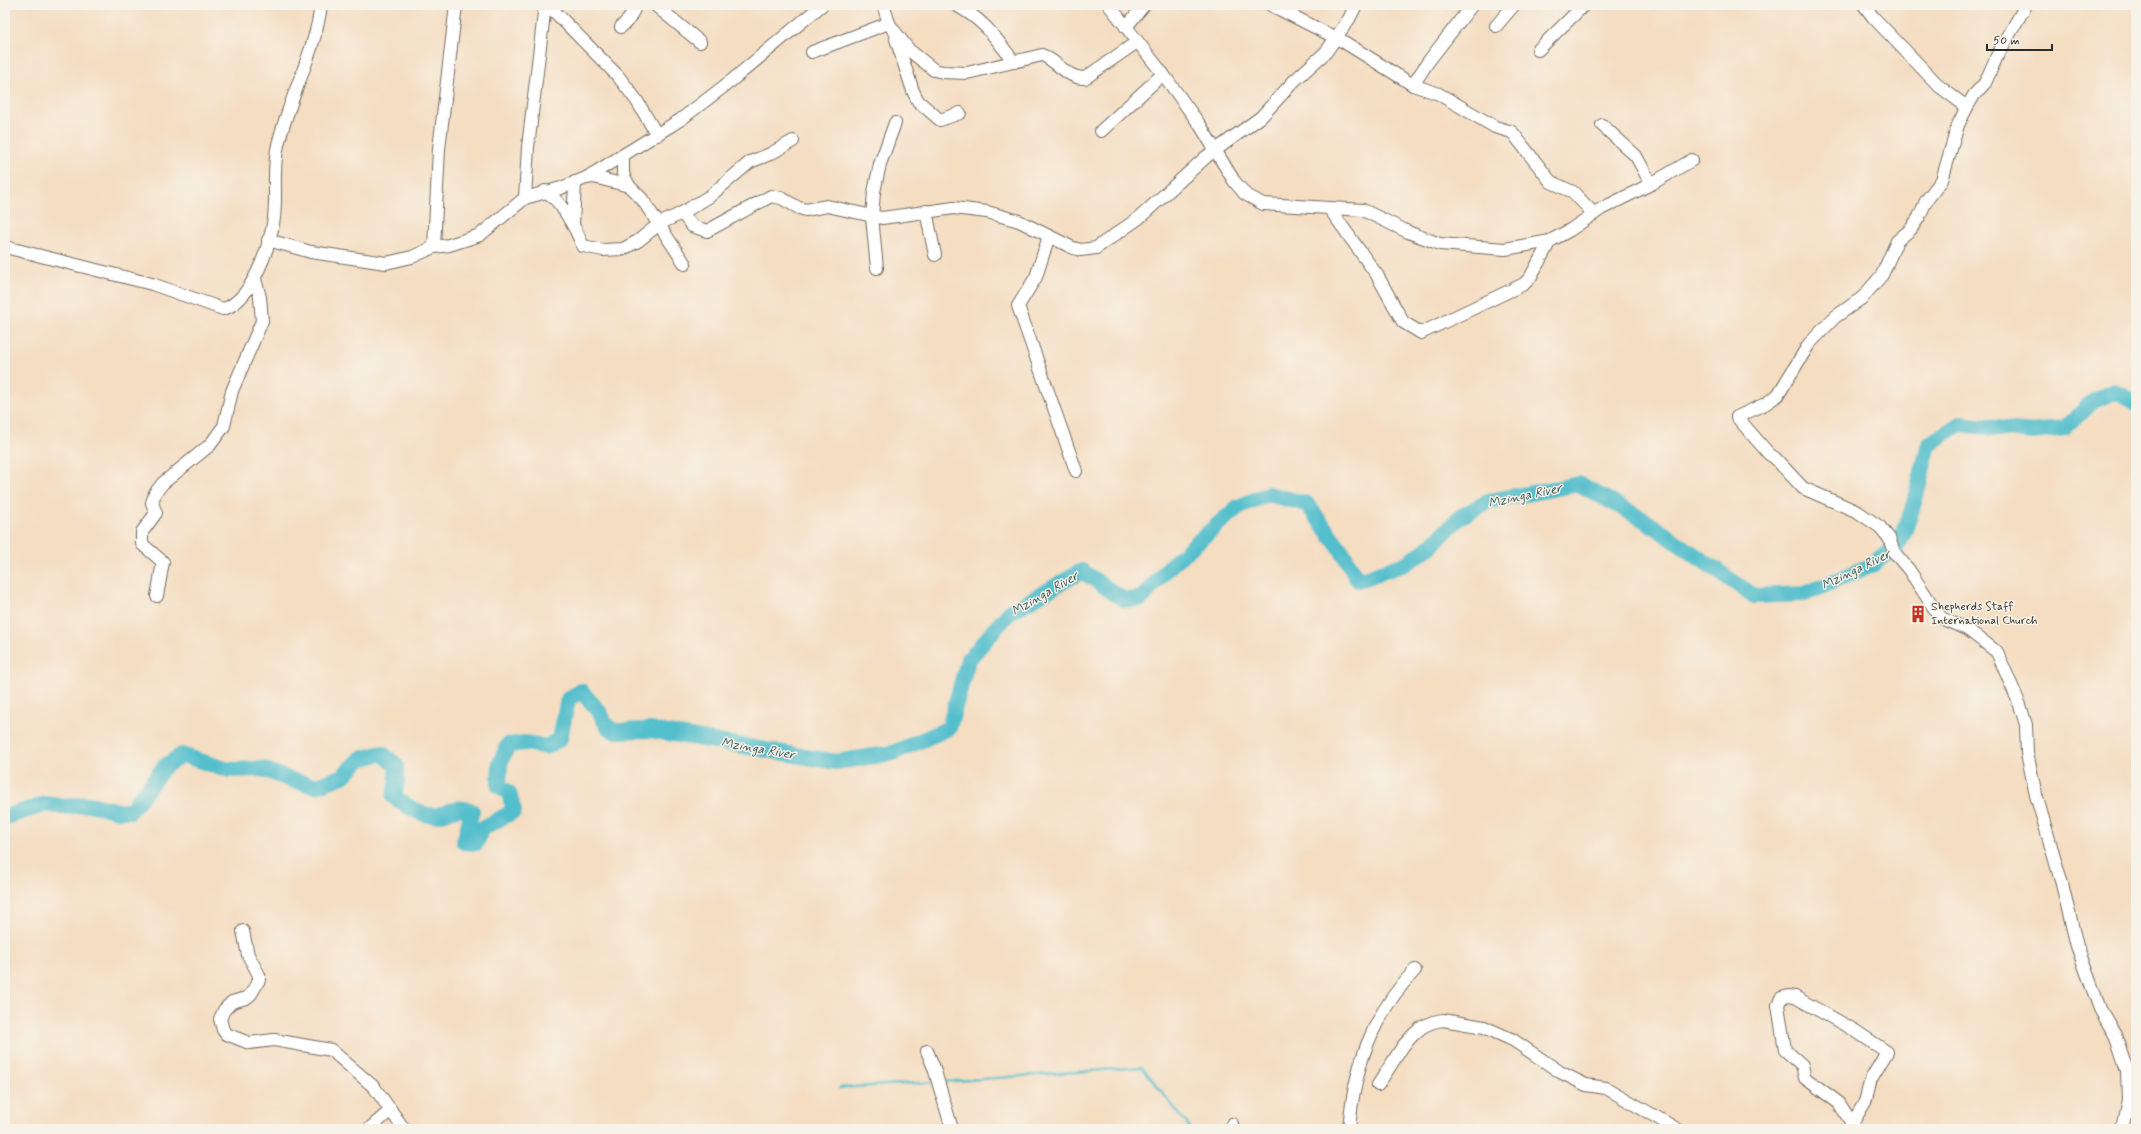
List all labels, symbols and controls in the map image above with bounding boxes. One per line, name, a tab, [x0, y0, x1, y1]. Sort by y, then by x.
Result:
scale bar	[1987, 26, 2052, 52]
text: 50 m	[1993, 33, 2020, 49]
water label: Mzinga River	[1487, 480, 1565, 512]
water label: Mzinga River	[1819, 545, 1895, 594]
water label: Mzinga River	[1008, 567, 1083, 620]
place label: Shepherds Staff International Church	[1931, 599, 2038, 629]
building icon: Shepherds Staff International Church	[1908, 604, 1928, 624]
water label: Mzinga River	[720, 734, 798, 764]

